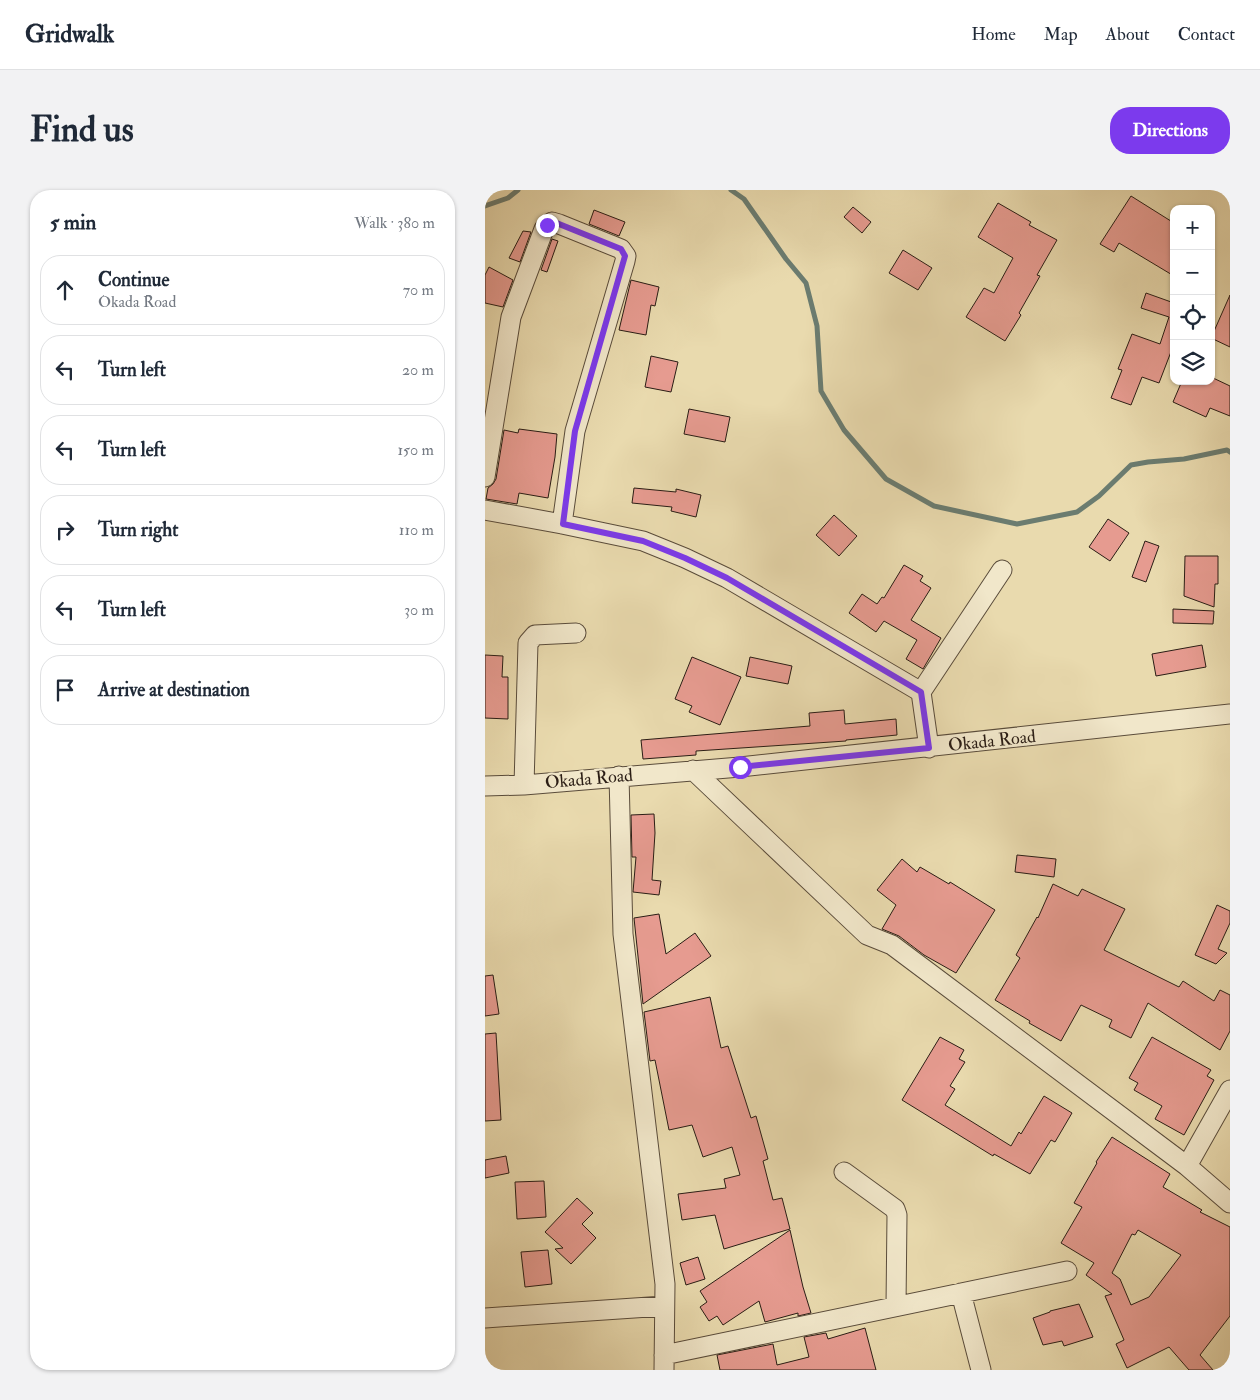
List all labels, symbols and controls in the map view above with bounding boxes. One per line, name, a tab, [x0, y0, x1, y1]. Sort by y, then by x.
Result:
text: Gridwalk	[25, 19, 114, 50]
text: Home	[971, 23, 1016, 46]
text: Map	[1044, 23, 1078, 46]
text: About	[1106, 23, 1150, 46]
text: Contact	[1178, 23, 1235, 46]
button: Directions	[1110, 107, 1230, 154]
text: Find us	[30, 108, 134, 152]
map controls	[1170, 205, 1215, 385]
button: +	[1170, 205, 1215, 250]
text: 5 min	[50, 209, 96, 236]
text: Walk · 380 m	[354, 213, 435, 233]
route end	[536, 214, 559, 237]
button: −	[1170, 250, 1215, 295]
text: Continue	[98, 268, 169, 292]
icon: ahead	[51, 276, 79, 304]
text: 70 m	[403, 280, 434, 300]
text: Okada Road	[98, 292, 176, 312]
button: locate	[1170, 295, 1215, 340]
button: layers	[1170, 340, 1215, 385]
icon: left	[51, 356, 79, 384]
text: Turn left	[98, 358, 166, 382]
text: 20 m	[402, 360, 434, 380]
icon: left	[51, 436, 79, 464]
text: Turn left	[98, 438, 166, 462]
text: 150 m	[397, 440, 434, 460]
icon: right	[51, 516, 79, 544]
text: Turn right	[98, 518, 178, 542]
text: 110 m	[399, 520, 434, 540]
icon: left	[51, 596, 79, 624]
text: Turn left	[98, 598, 166, 622]
text: 30 m	[404, 600, 434, 620]
icon: arrive	[51, 676, 79, 704]
text: Arrive at destination	[98, 678, 250, 702]
street label: Okada Road	[947, 725, 1037, 757]
route start	[729, 756, 752, 779]
street label: Okada Road	[544, 764, 634, 794]

